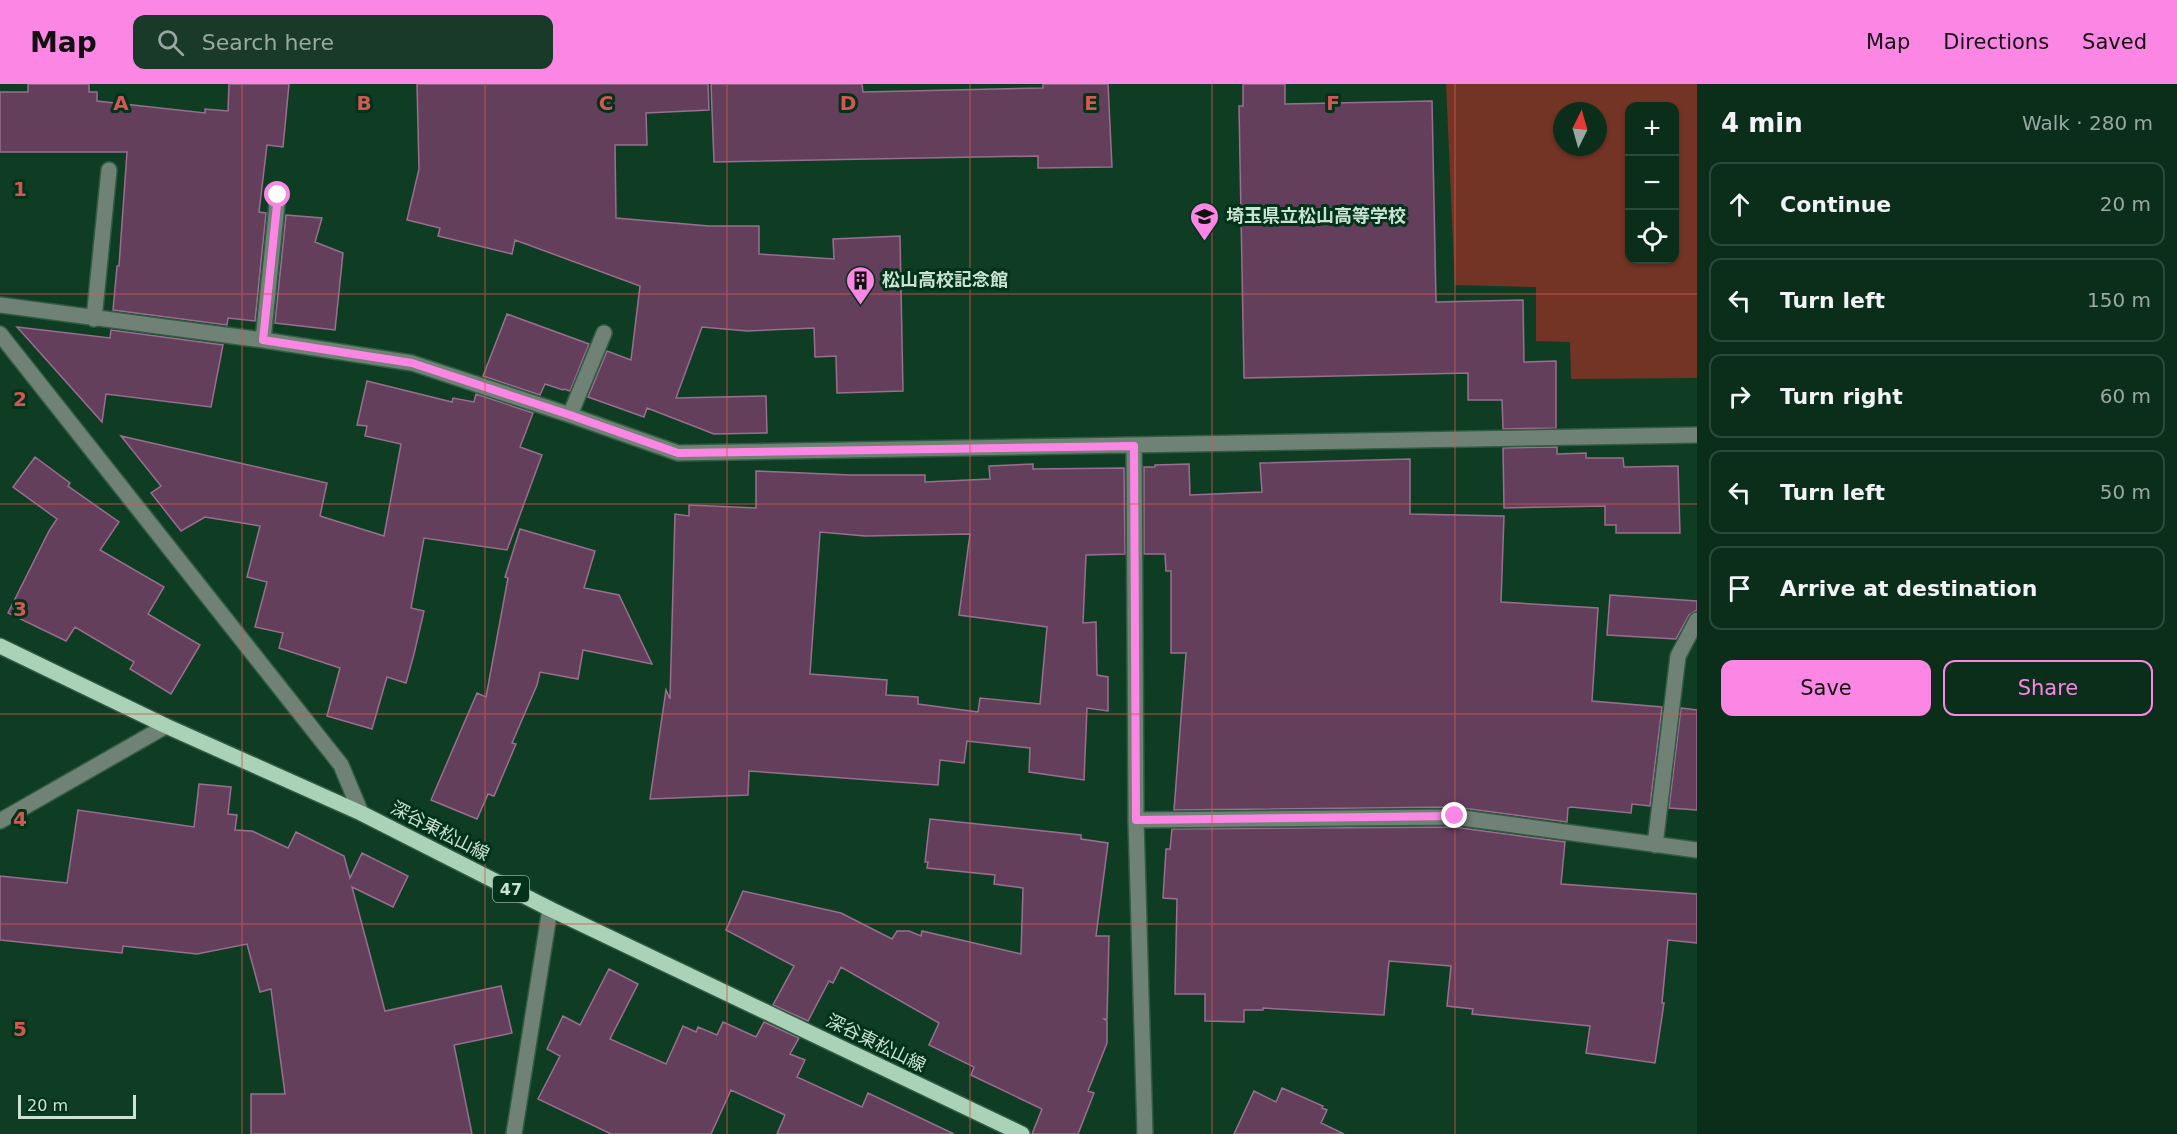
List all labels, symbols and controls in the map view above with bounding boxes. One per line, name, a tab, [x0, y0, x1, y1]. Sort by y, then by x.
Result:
search box	[133, 15, 553, 69]
text: Map	[30, 26, 97, 59]
icon: search	[154, 26, 187, 59]
text: Search here	[202, 30, 334, 55]
text: Map	[1866, 30, 1910, 54]
text: Directions	[1943, 30, 2049, 54]
text: Saved	[2082, 30, 2147, 54]
text: A	[113, 91, 129, 115]
text: B	[356, 91, 372, 115]
text: C	[599, 91, 613, 115]
text: D	[840, 91, 856, 115]
text: E	[1084, 91, 1098, 115]
text: F	[1326, 91, 1340, 115]
north arrow	[1553, 102, 1607, 156]
map controls	[1625, 102, 1679, 264]
button: +	[1625, 102, 1679, 156]
text: 4 min	[1721, 108, 1803, 138]
text: Walk · 280 m	[2022, 111, 2153, 135]
button: −	[1625, 156, 1679, 210]
text: 1	[13, 177, 27, 201]
route start	[264, 181, 290, 207]
icon: ahead	[1723, 188, 1756, 221]
text: Continue	[1780, 192, 1891, 217]
text: 20 m	[2100, 192, 2151, 216]
school or university icon: 埼玉県立松山高等学校	[1189, 200, 1221, 242]
place label: 埼玉県立松山高等学校	[1226, 205, 1406, 226]
button: locate	[1625, 210, 1679, 264]
building icon: 松山高校記念館	[845, 264, 877, 306]
place label: 松山高校記念館	[882, 269, 1008, 290]
icon: left	[1723, 284, 1756, 317]
text: Turn left	[1780, 288, 1885, 313]
text: 150 m	[2087, 288, 2151, 312]
icon: right	[1723, 380, 1756, 413]
text: Turn right	[1780, 384, 1903, 409]
text: 60 m	[2100, 384, 2151, 408]
text: 2	[13, 387, 27, 411]
icon: left	[1723, 476, 1756, 509]
text: Turn left	[1780, 480, 1885, 505]
text: 50 m	[2100, 480, 2151, 504]
icon: arrive	[1723, 572, 1756, 605]
text: Arrive at destination	[1780, 576, 2037, 601]
text: 3	[13, 597, 27, 621]
button: Save	[1721, 660, 1931, 716]
button: Share	[1943, 660, 2153, 716]
street label: 深谷東松山線	[387, 797, 493, 864]
route end	[1441, 802, 1467, 828]
text: 4	[13, 807, 27, 831]
road number: 47	[493, 876, 529, 902]
street label: 深谷東松山線	[823, 1009, 929, 1076]
text: 5	[13, 1017, 27, 1041]
scale bar	[18, 1092, 136, 1120]
text: 20 m	[27, 1096, 68, 1115]

